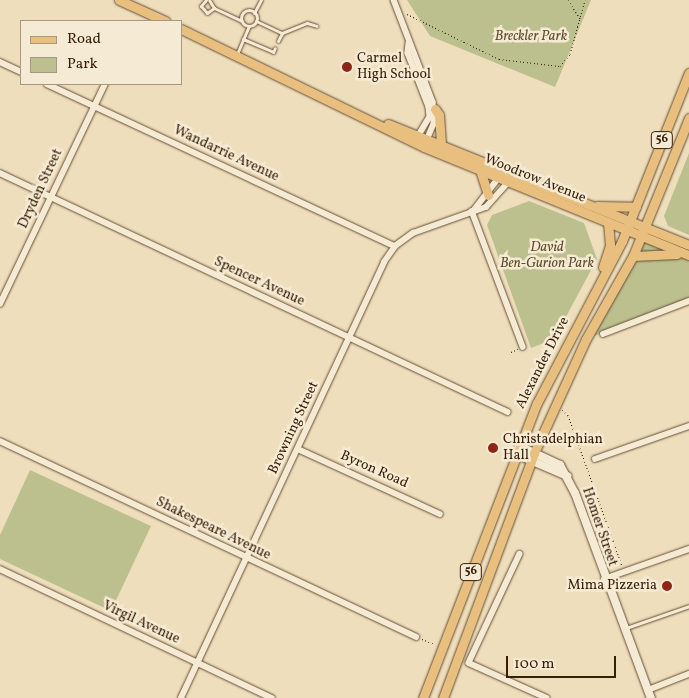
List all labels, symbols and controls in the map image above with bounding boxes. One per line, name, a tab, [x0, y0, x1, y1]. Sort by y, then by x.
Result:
legend	[20, 20, 182, 85]
text: Road	[67, 29, 101, 50]
park label: Breckler Park	[495, 29, 567, 45]
place label: Carmel High School	[357, 51, 431, 84]
text: Park	[67, 54, 98, 75]
marker: Carmel High School	[341, 61, 353, 73]
street label: Wandarrie Avenue	[171, 122, 281, 186]
road number: 56	[651, 130, 673, 150]
street label: Dryden Street	[15, 147, 67, 231]
street label: Woodrow Avenue	[482, 151, 588, 207]
park label: David Ben-Gurion Park	[500, 240, 594, 272]
street label: Spencer Avenue	[211, 254, 307, 310]
street label: Alexander Drive	[513, 314, 573, 412]
street label: Browning Street	[265, 379, 323, 477]
place label: Christadelphian Hall	[503, 432, 603, 464]
marker: Christadelphian Hall	[487, 442, 499, 454]
street label: Byron Road	[338, 448, 410, 492]
street label: Homer Street	[578, 485, 620, 569]
street label: Shakespeare Avenue	[153, 494, 273, 564]
road number: 56	[460, 562, 482, 582]
place label: Mima Pizzeria	[568, 578, 657, 594]
marker: Mima Pizzeria	[661, 580, 673, 592]
street label: Virgil Avenue	[100, 598, 182, 648]
scale bar	[509, 646, 619, 678]
text: 100 m	[514, 654, 554, 675]

